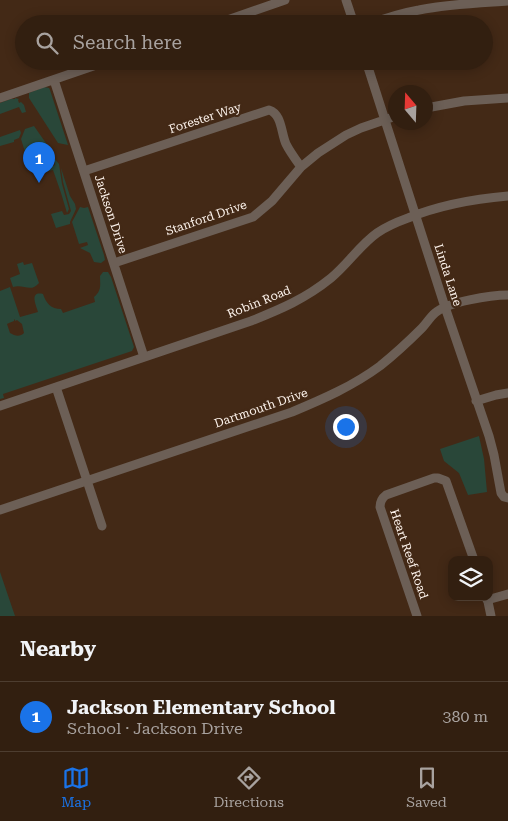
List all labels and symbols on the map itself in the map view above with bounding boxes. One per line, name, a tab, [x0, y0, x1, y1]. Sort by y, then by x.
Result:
north arrow	[388, 85, 433, 130]
street label: Forester Way	[167, 99, 244, 136]
pin: 1	[23, 142, 55, 183]
street label: Jackson Drive	[92, 173, 130, 256]
street label: Stanford Drive	[164, 197, 249, 238]
street label: Linda Lane	[431, 242, 465, 308]
street label: Robin Road	[225, 283, 293, 321]
street label: Dartmouth Drive	[213, 385, 310, 431]
your location	[333, 414, 359, 440]
street label: Heart Reef Road	[387, 507, 431, 601]

